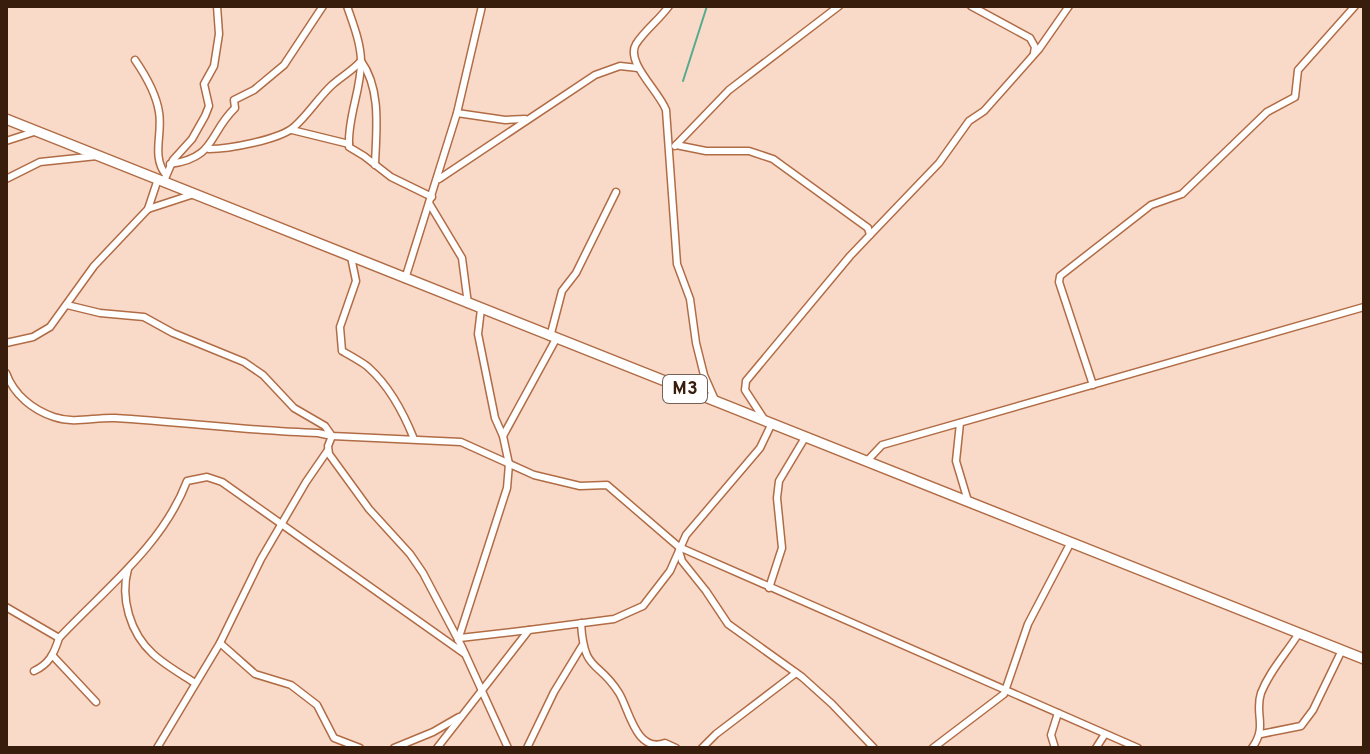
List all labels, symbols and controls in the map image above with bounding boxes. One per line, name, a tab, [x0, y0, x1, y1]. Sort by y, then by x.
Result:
road number: M3	[663, 375, 707, 403]

